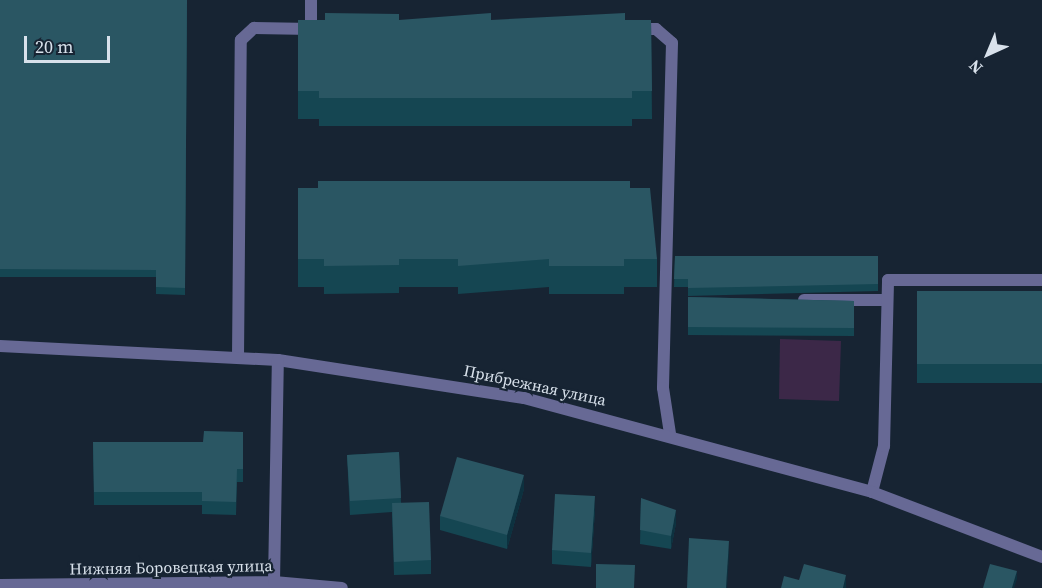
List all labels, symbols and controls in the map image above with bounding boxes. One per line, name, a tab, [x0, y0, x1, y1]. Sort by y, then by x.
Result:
scale bar	[27, 24, 112, 62]
north arrow	[958, 24, 1018, 84]
text: 20 m	[35, 34, 73, 59]
text: N	[964, 55, 987, 79]
street label: Прибрежная улица	[462, 361, 608, 409]
street label: Нижняя Боровецкая улица	[69, 556, 273, 578]

